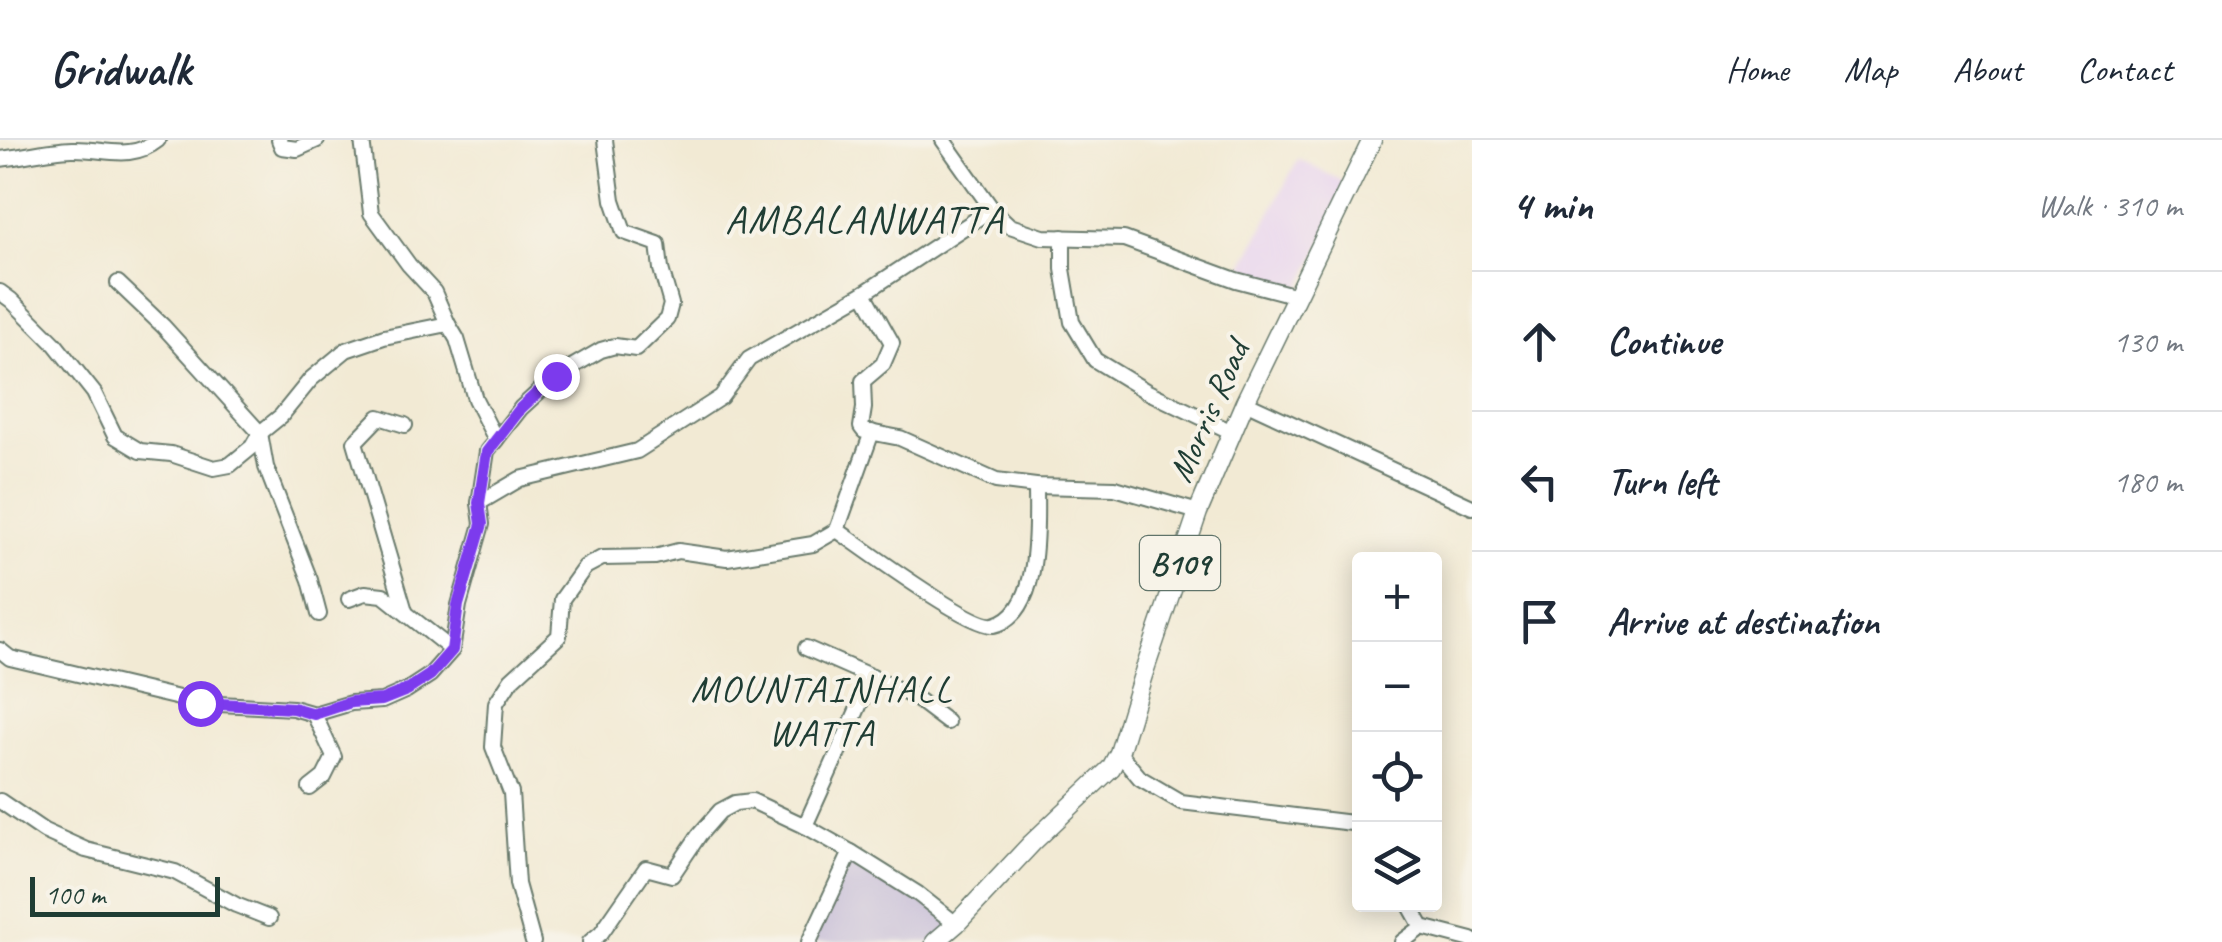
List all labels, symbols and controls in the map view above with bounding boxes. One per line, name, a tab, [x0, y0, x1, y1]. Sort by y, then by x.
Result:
text: Gridwalk	[50, 39, 191, 99]
text: Home	[1726, 47, 1789, 92]
text: Map	[1844, 47, 1897, 92]
text: About	[1952, 47, 2022, 92]
text: Contact	[2077, 47, 2172, 92]
text: 4 min	[1512, 179, 1592, 232]
text: Walk · 310 m	[2038, 185, 2182, 226]
district label: AMBALANWATTA	[725, 194, 1005, 244]
icon: ahead	[1512, 314, 1567, 369]
text: Continue	[1607, 318, 1721, 365]
text: 130 m	[2113, 321, 2182, 362]
street label: Morris Road	[1157, 329, 1262, 489]
route end	[534, 354, 580, 400]
icon: left	[1512, 454, 1567, 509]
text: Turn left	[1607, 458, 1717, 505]
text: 180 m	[2113, 461, 2182, 502]
road number: B109	[1140, 536, 1220, 590]
map controls	[1352, 552, 1442, 912]
button: +	[1352, 552, 1442, 642]
icon: arrive	[1512, 594, 1567, 649]
text: Arrive at destination	[1607, 598, 1879, 645]
button: −	[1352, 642, 1442, 732]
district label: MOUNTAINHALL WATTA	[691, 665, 953, 756]
route start	[178, 681, 224, 727]
button: locate	[1352, 732, 1442, 822]
button: layers	[1352, 822, 1442, 912]
scale bar	[30, 872, 220, 916]
text: 100 m	[45, 877, 105, 912]

